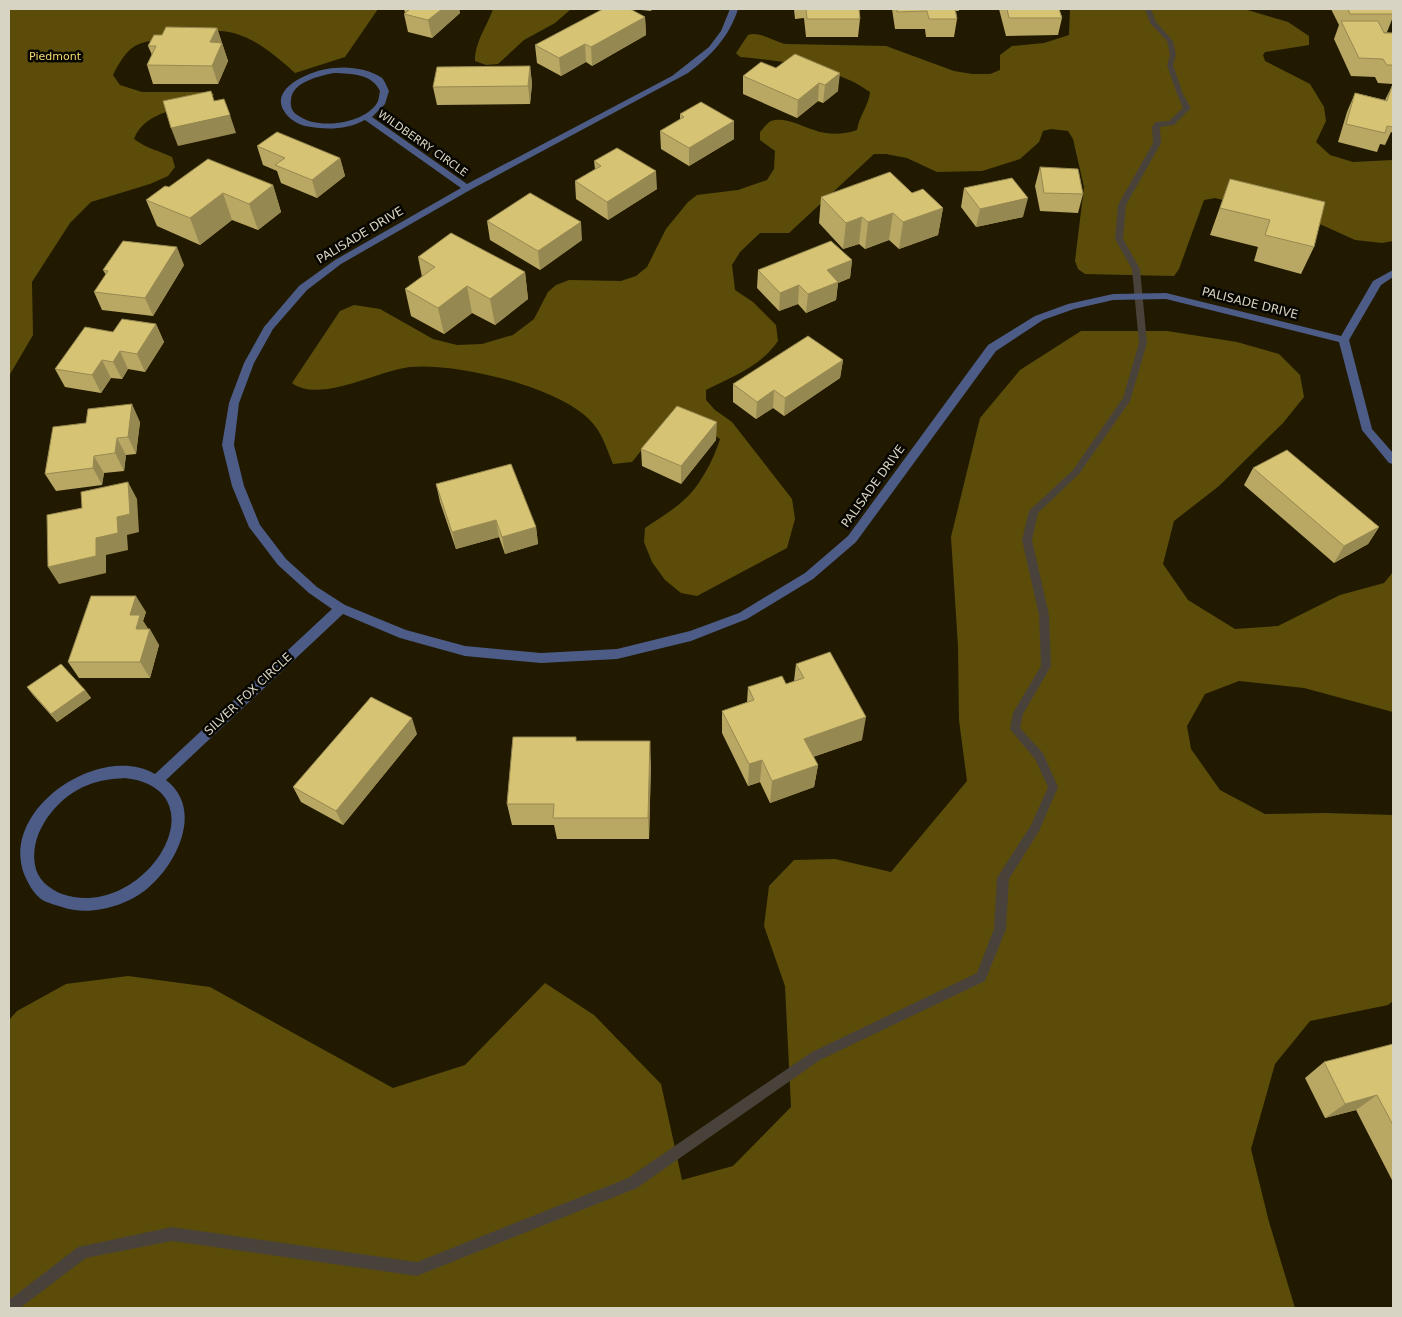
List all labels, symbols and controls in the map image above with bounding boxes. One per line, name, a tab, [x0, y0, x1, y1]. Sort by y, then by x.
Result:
park label: Piedmont	[29, 50, 82, 63]
street label: WILDBERRY CIRCLE	[375, 107, 470, 179]
street label: PALISADE DRIVE	[314, 204, 406, 266]
street label: PALISADE DRIVE	[1201, 284, 1299, 322]
street label: PALISADE DRIVE	[838, 442, 908, 530]
street label: SILVER FOX CIRCLE	[201, 650, 295, 738]

